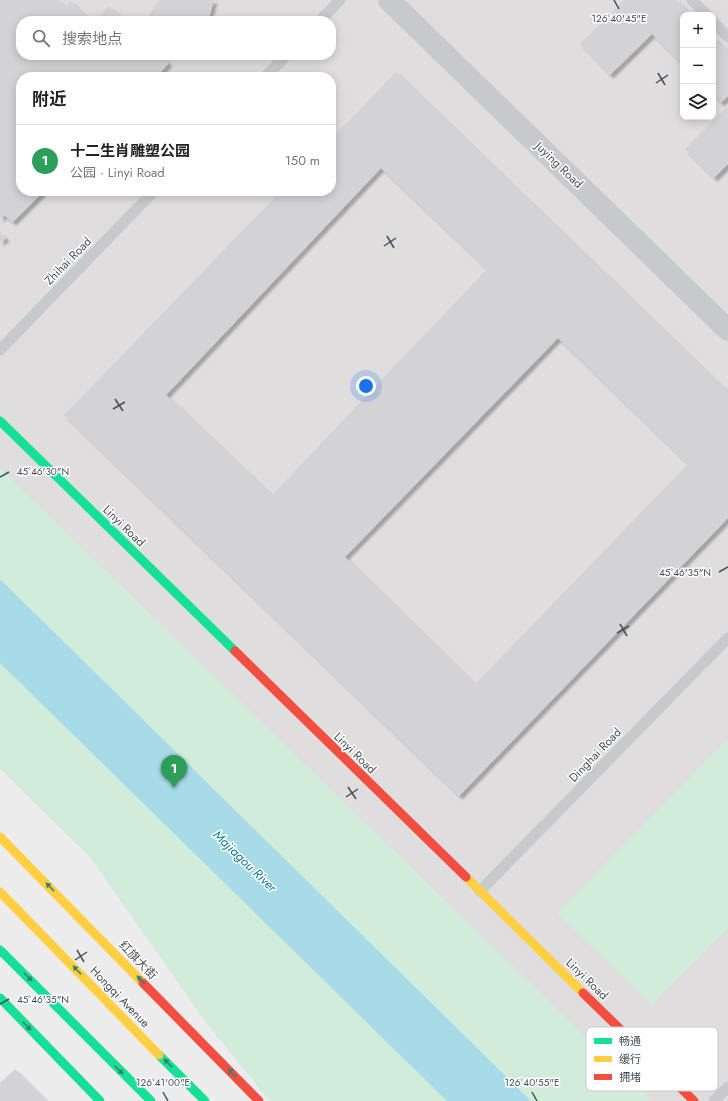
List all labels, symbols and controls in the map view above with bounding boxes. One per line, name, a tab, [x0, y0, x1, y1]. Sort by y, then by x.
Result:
text: 126°40'45"E	[591, 11, 647, 26]
map controls	[680, 12, 716, 120]
button: +	[680, 12, 716, 48]
search box	[16, 16, 336, 60]
icon: search	[30, 27, 52, 49]
text: 搜索地点	[62, 28, 122, 50]
button: −	[680, 48, 716, 84]
button: layers	[680, 84, 716, 120]
text: 附近	[32, 87, 66, 111]
street label: Juying Road	[530, 136, 587, 192]
text: 十二生肖雕塑公园	[70, 140, 190, 162]
text: 1	[42, 151, 48, 170]
text: 150 m	[285, 151, 320, 170]
text: 公园 · Linyi Road	[70, 163, 165, 182]
street label: Zhihai Road	[40, 233, 96, 289]
your location	[356, 376, 376, 396]
text: 45°46'30"N	[17, 464, 69, 479]
street label: Linyi Road	[99, 501, 149, 551]
text: 45°46'35"N	[659, 565, 711, 580]
street label: Dinghai Road	[565, 724, 625, 786]
street label: Linyi Road	[330, 728, 380, 778]
pin: 1	[161, 755, 187, 788]
water label: Majiagou River	[209, 826, 282, 897]
one-way arrow	[45, 882, 55, 892]
street label: 红旗大街	[115, 936, 161, 984]
street label: Linyi Road	[562, 954, 612, 1004]
street label: Hongqi Avenue	[86, 962, 154, 1032]
one-way arrow	[72, 965, 82, 975]
one-way arrow	[23, 972, 32, 982]
one-way arrow	[136, 975, 146, 985]
text: 45°46'35"N	[17, 992, 69, 1007]
one-way arrow	[22, 1021, 32, 1031]
legend	[586, 1027, 718, 1091]
text: 畅通	[619, 1033, 641, 1049]
text: 缓行	[619, 1051, 641, 1067]
one-way arrow	[163, 1058, 173, 1068]
one-way arrow	[114, 1065, 124, 1074]
one-way arrow	[227, 1068, 237, 1078]
text: 拥堵	[619, 1069, 641, 1085]
text: 126°41'00"E	[136, 1075, 190, 1090]
text: 126°40'55"E	[505, 1075, 559, 1090]

